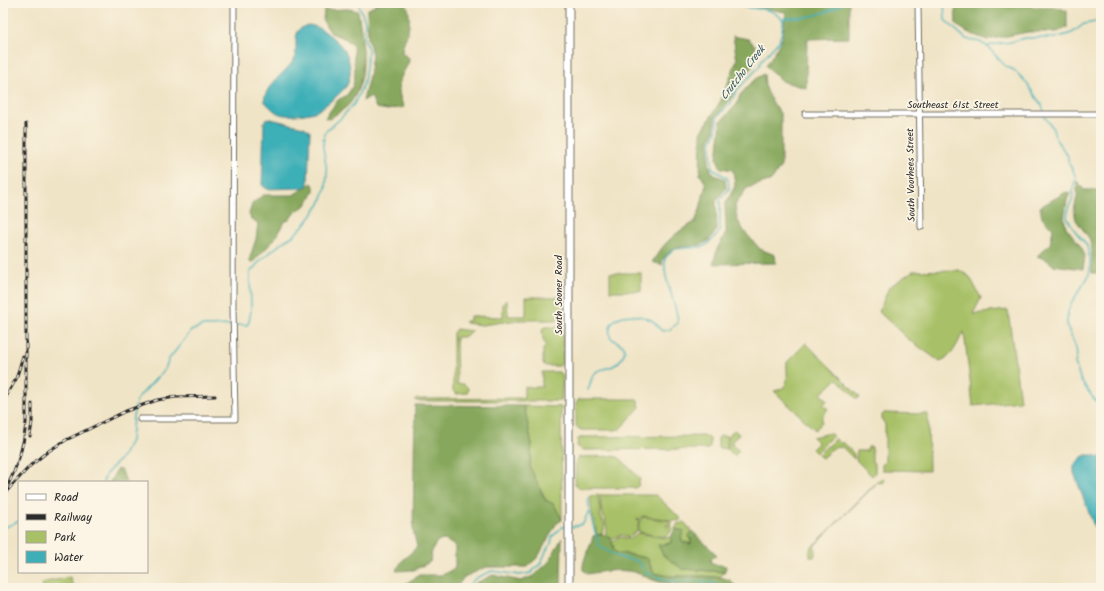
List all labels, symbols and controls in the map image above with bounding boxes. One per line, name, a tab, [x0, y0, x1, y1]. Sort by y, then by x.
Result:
water label: Crutcho Creek	[716, 40, 771, 104]
street label: Southeast 61st Street	[907, 97, 999, 113]
street label: South Voorhees Street	[902, 128, 920, 222]
street label: South Sooner Road	[551, 254, 567, 335]
legend	[18, 481, 148, 573]
text: Road	[54, 488, 79, 507]
text: Railway	[54, 508, 92, 527]
text: Park	[54, 528, 76, 547]
text: Water	[54, 548, 84, 567]

